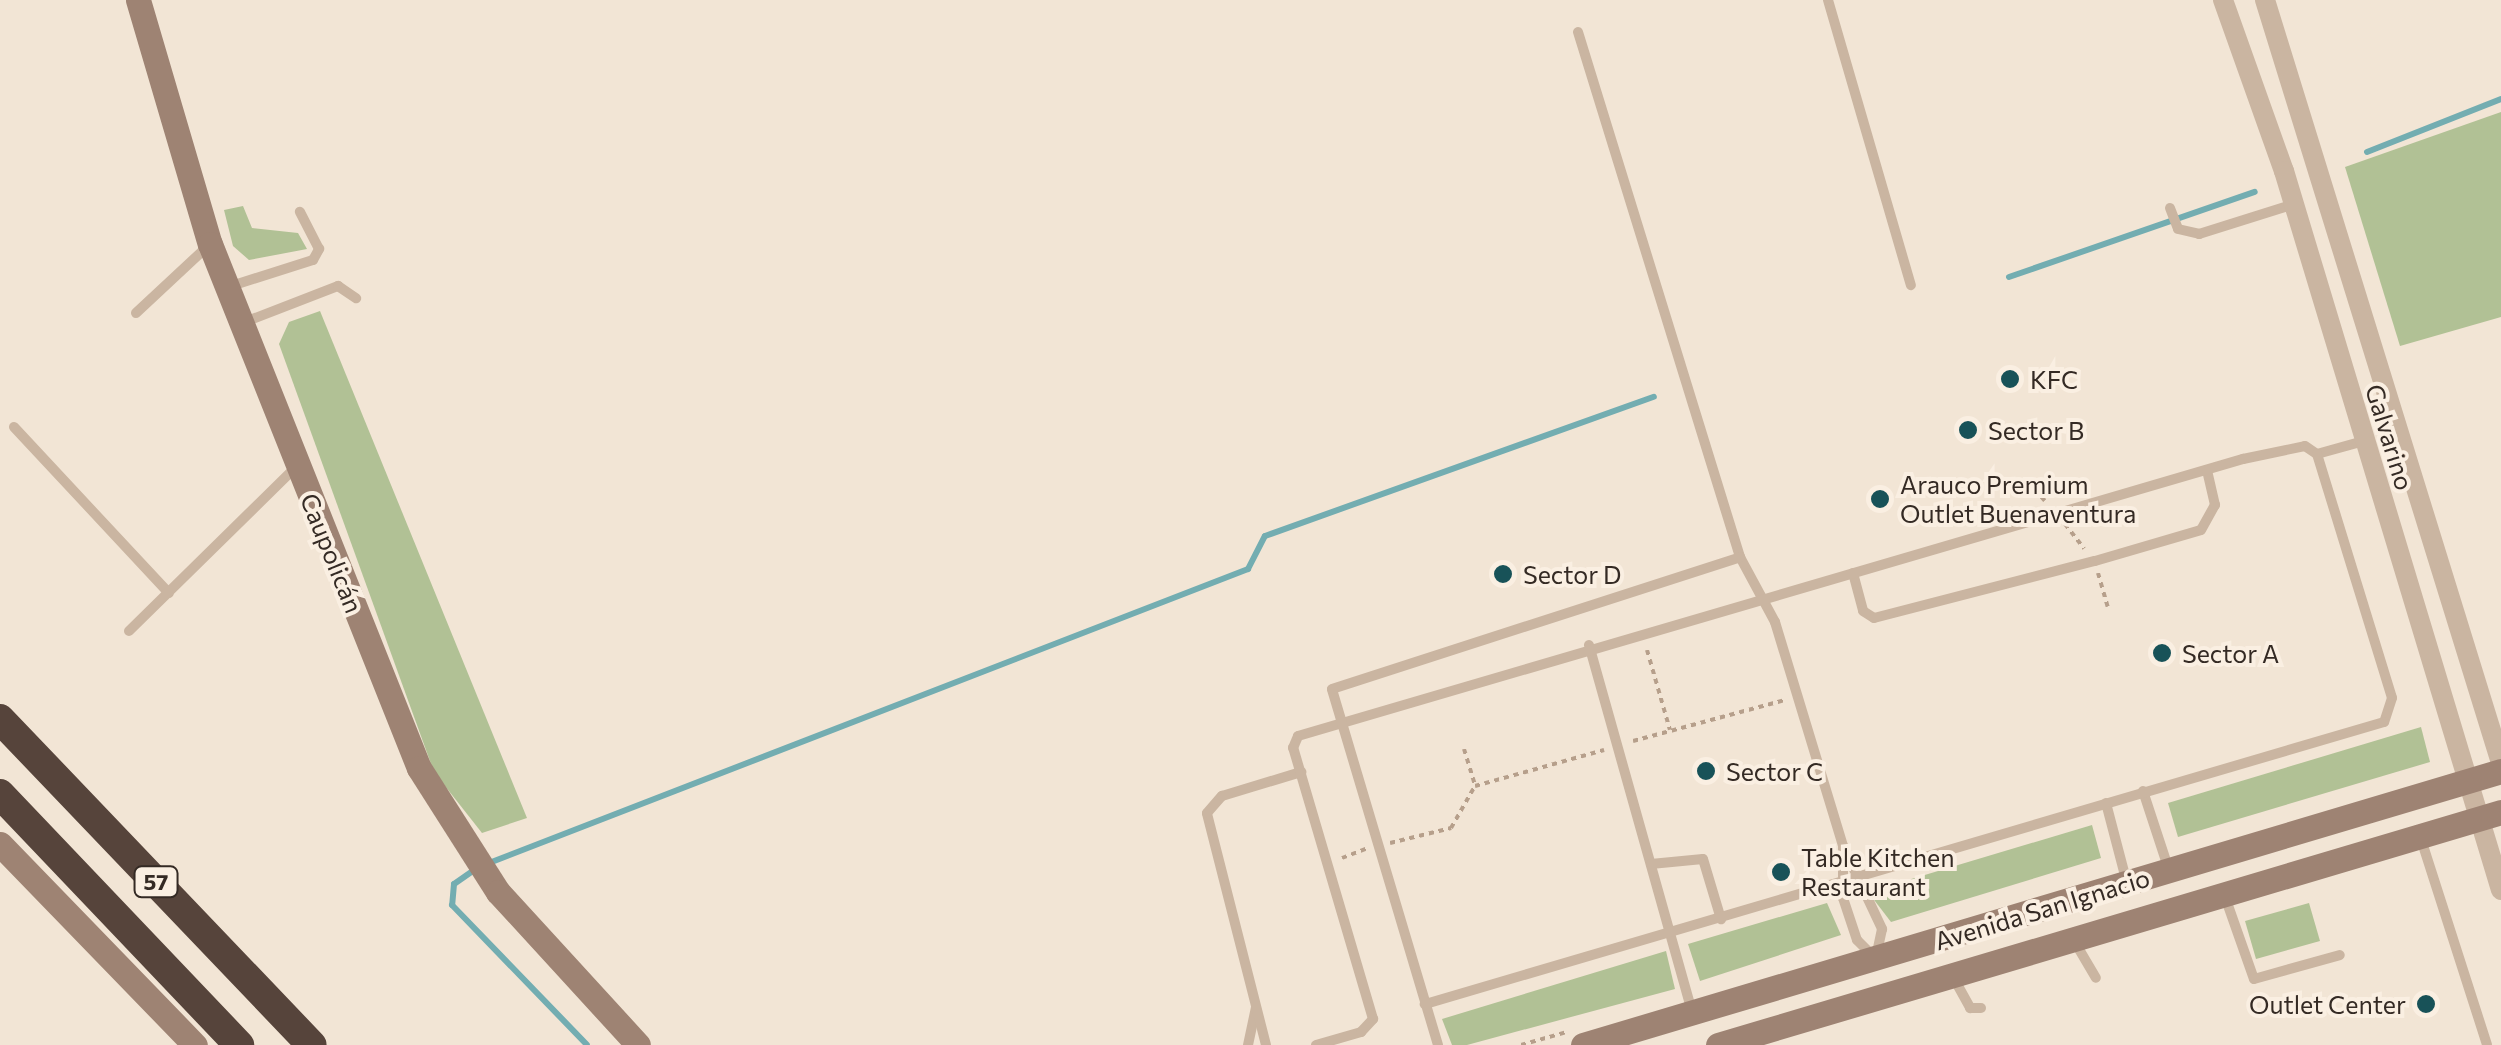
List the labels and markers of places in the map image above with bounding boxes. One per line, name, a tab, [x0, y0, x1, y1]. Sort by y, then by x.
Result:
place label: KFC	[2030, 364, 2078, 394]
marker: KFC	[1999, 368, 2021, 390]
place label: Sector B	[1988, 415, 2084, 445]
marker: Sector B	[1957, 419, 1979, 441]
place label: Arauco Premium Outlet Buenaventura	[1900, 470, 2136, 529]
marker: Arauco Premium Outlet Buenaventura	[1869, 488, 1891, 510]
place label: Sector D	[1523, 559, 1621, 589]
marker: Sector D	[1492, 563, 1514, 585]
place label: Sector A	[2182, 638, 2279, 668]
marker: Sector A	[2151, 642, 2173, 664]
place label: Sector C	[1726, 756, 1823, 786]
marker: Sector C	[1695, 760, 1717, 782]
place label: Table Kitchen Restaurant	[1801, 843, 1955, 902]
marker: Table Kitchen Restaurant	[1770, 861, 1792, 883]
place label: Outlet Center	[2249, 989, 2406, 1019]
marker: Outlet Center	[2415, 993, 2437, 1015]

